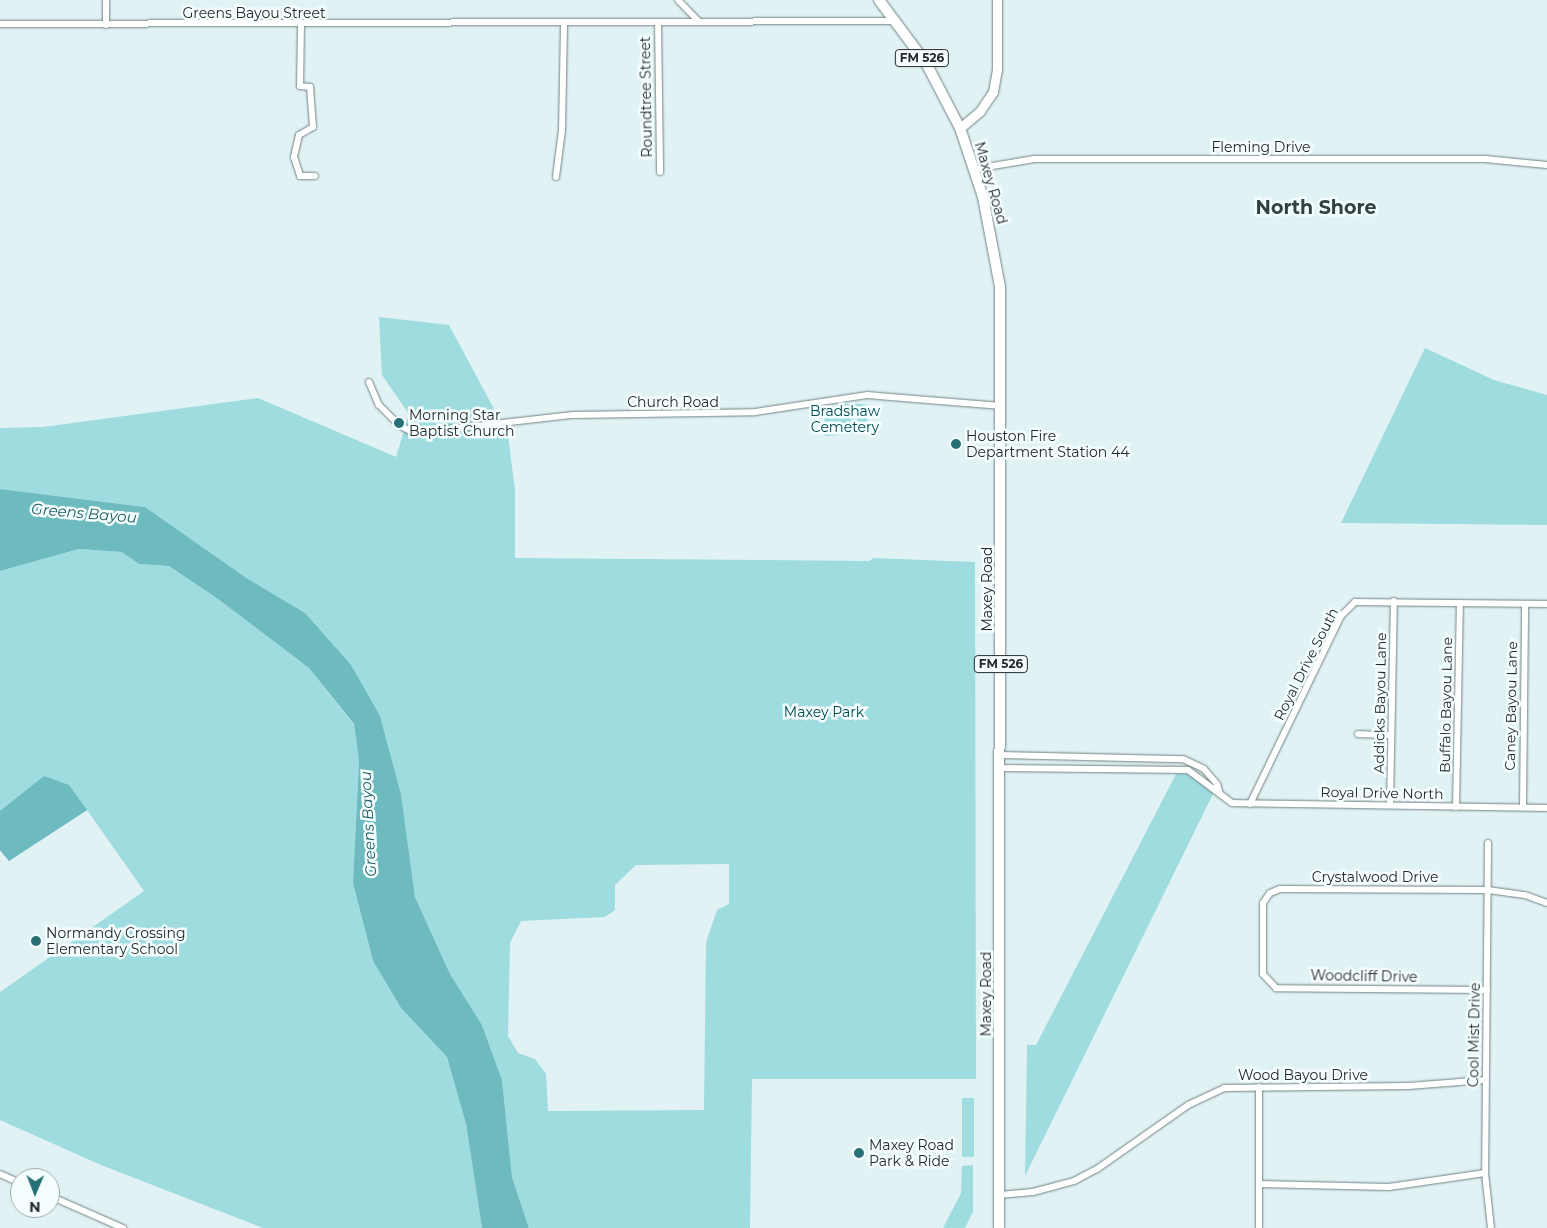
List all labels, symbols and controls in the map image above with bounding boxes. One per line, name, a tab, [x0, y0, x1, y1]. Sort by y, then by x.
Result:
street label: Greens Bayou Street	[182, 5, 326, 21]
street label: Roundtree Street	[637, 36, 655, 158]
road number: FM 526	[894, 48, 950, 68]
street label: Fleming Drive	[1211, 139, 1311, 155]
street label: Maxey Road	[971, 140, 1011, 226]
district label: North Shore	[1256, 197, 1376, 219]
street label: Church Road	[627, 394, 719, 410]
park label: Bradshaw Cemetery	[810, 403, 880, 436]
place label: Morning Star Baptist Church	[409, 407, 514, 440]
marker: Morning Star Baptist Church	[393, 417, 405, 429]
place label: Houston Fire Department Station 44	[966, 428, 1130, 461]
marker: Houston Fire Department Station 44	[950, 438, 962, 450]
water label: Greens Bayou	[31, 499, 137, 527]
street label: Maxey Road	[979, 546, 995, 632]
street label: Royal Drive South	[1270, 605, 1342, 723]
street label: Addicks Bayou Lane	[1370, 632, 1390, 774]
street label: Buffalo Bayou Lane	[1436, 637, 1456, 773]
street label: Caney Bayou Lane	[1501, 641, 1521, 771]
road number: FM 526	[974, 654, 1028, 674]
park label: Maxey Park	[784, 704, 864, 720]
water label: Greens Bayou	[356, 771, 380, 877]
street label: Royal Drive North	[1320, 784, 1444, 802]
street label: Crystalwood Drive	[1312, 869, 1438, 885]
place label: Normandy Crossing Elementary School	[46, 925, 186, 958]
marker: Normandy Crossing Elementary School	[30, 935, 42, 947]
street label: Maxey Road	[978, 951, 994, 1037]
street label: Woodcliff Drive	[1310, 967, 1418, 985]
street label: Cool Mist Drive	[1465, 983, 1483, 1087]
street label: Wood Bayou Drive	[1238, 1067, 1368, 1083]
place label: Maxey Road Park & Ride	[869, 1137, 954, 1170]
marker: Maxey Road Park & Ride	[853, 1147, 865, 1159]
north arrow	[10, 1168, 60, 1218]
text: N	[29, 1198, 41, 1216]

